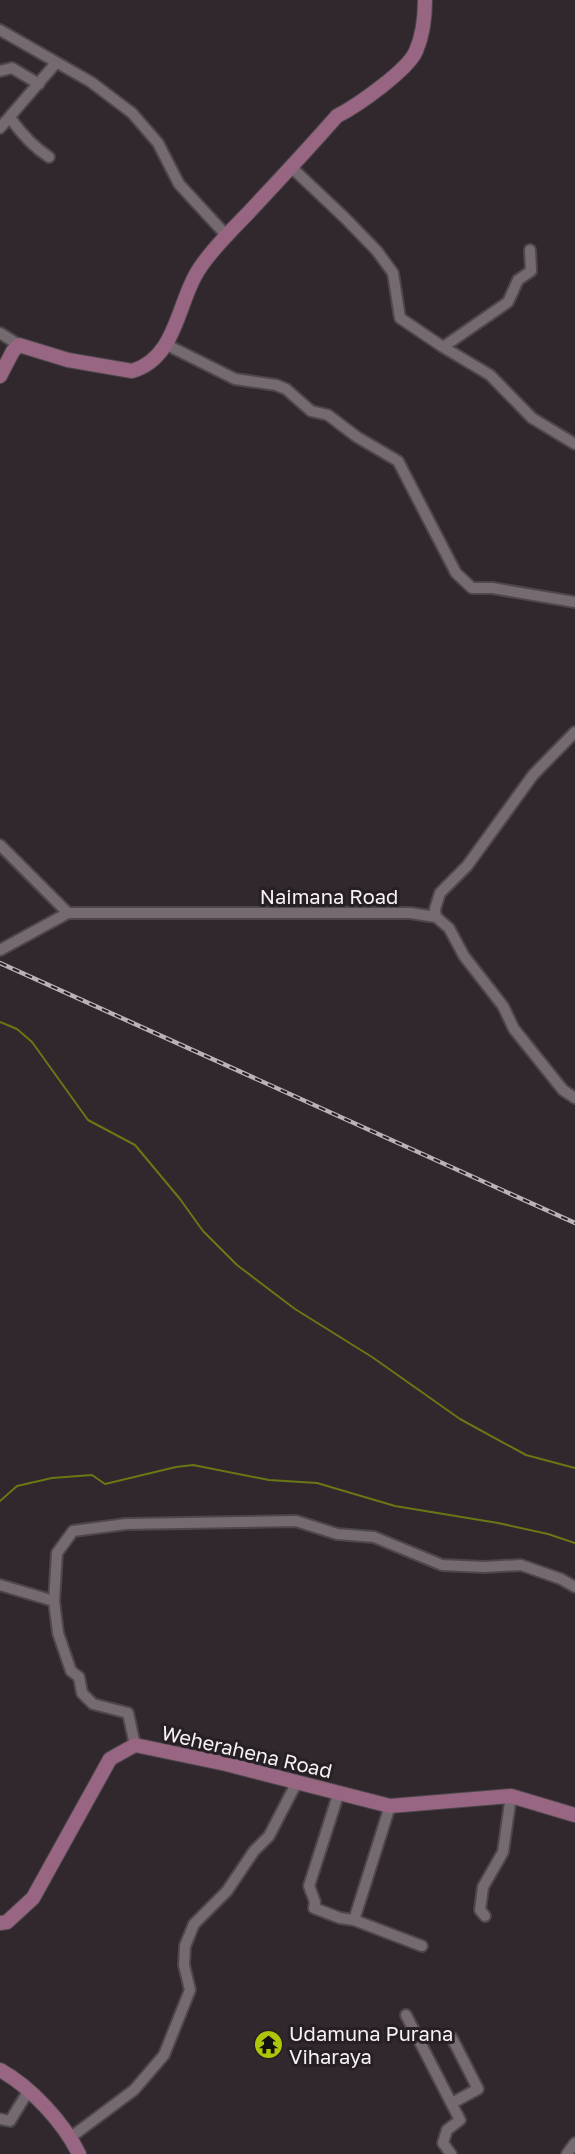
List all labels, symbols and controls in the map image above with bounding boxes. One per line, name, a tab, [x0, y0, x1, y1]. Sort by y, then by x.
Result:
street label: Naimana Road	[260, 884, 398, 908]
street label: Weherahena Road	[159, 1720, 335, 1782]
place label: Udamuna Purana Viharaya	[289, 2021, 453, 2068]
temple icon: Udamuna Purana Viharaya	[252, 2029, 284, 2061]

